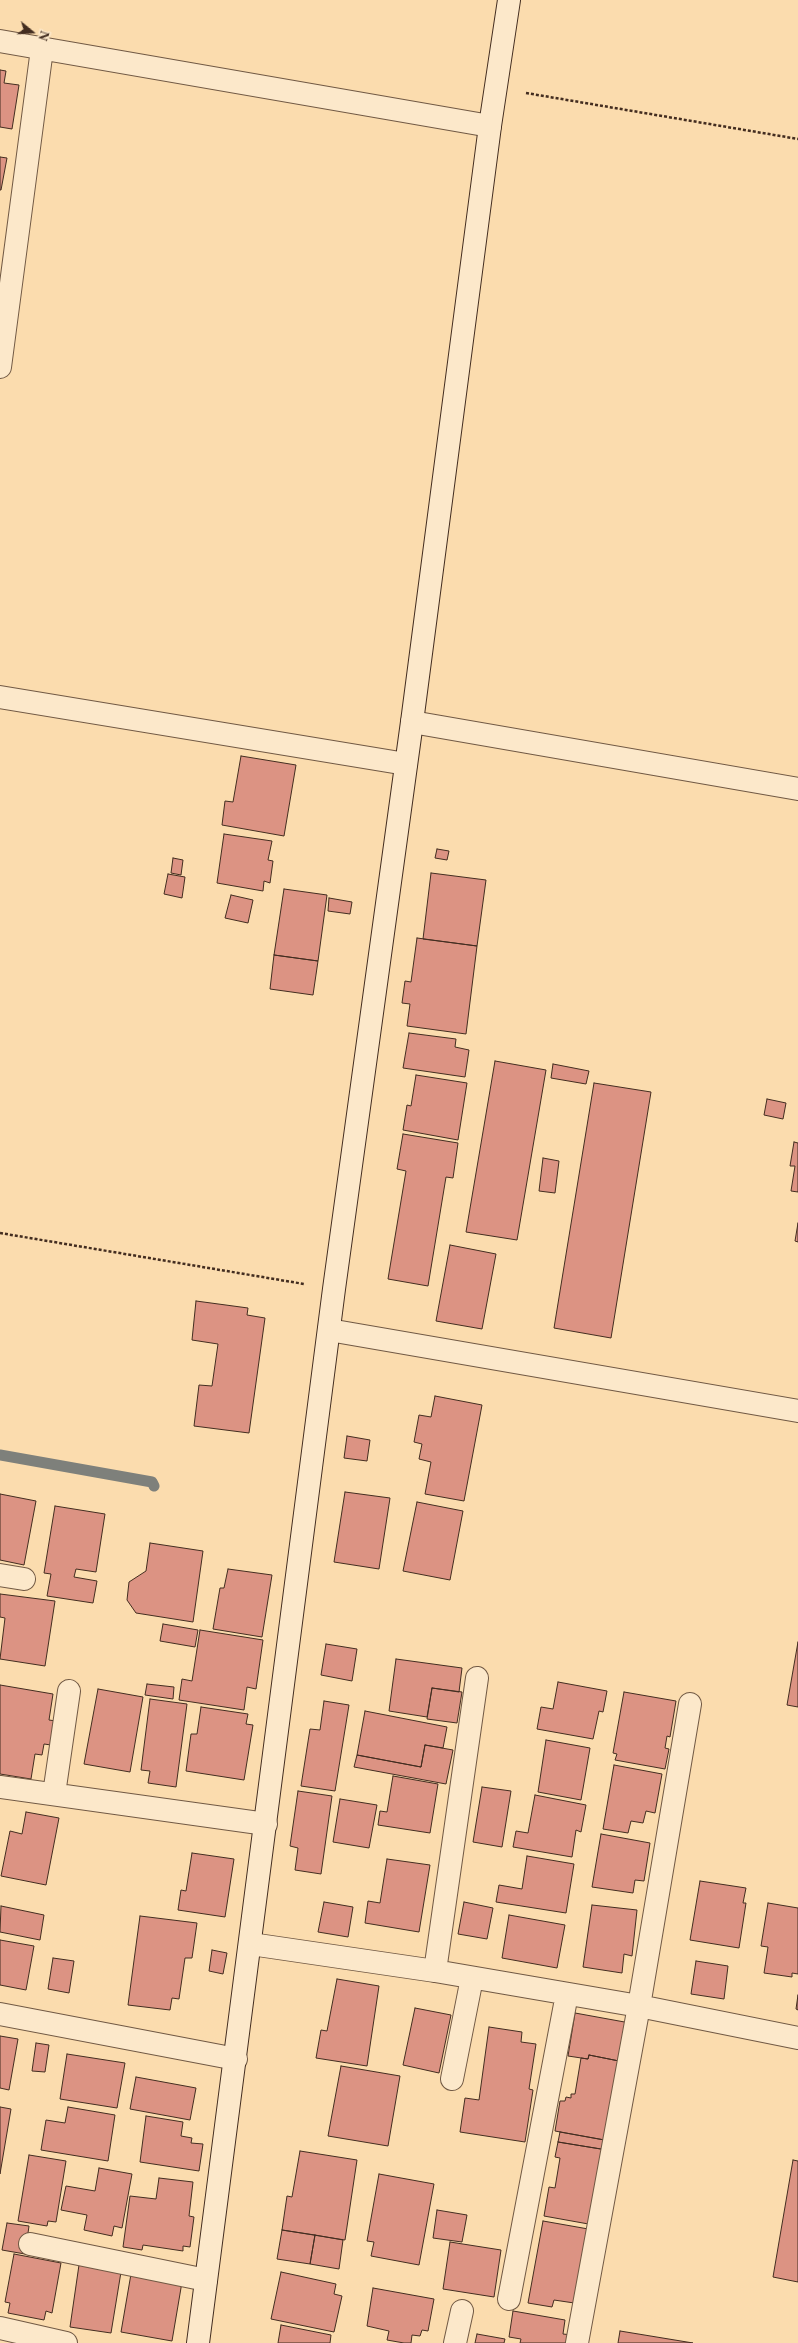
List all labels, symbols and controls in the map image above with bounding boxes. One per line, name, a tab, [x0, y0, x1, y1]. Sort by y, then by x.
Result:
north arrow	[12, 12, 52, 52]
text: N	[35, 29, 52, 42]

